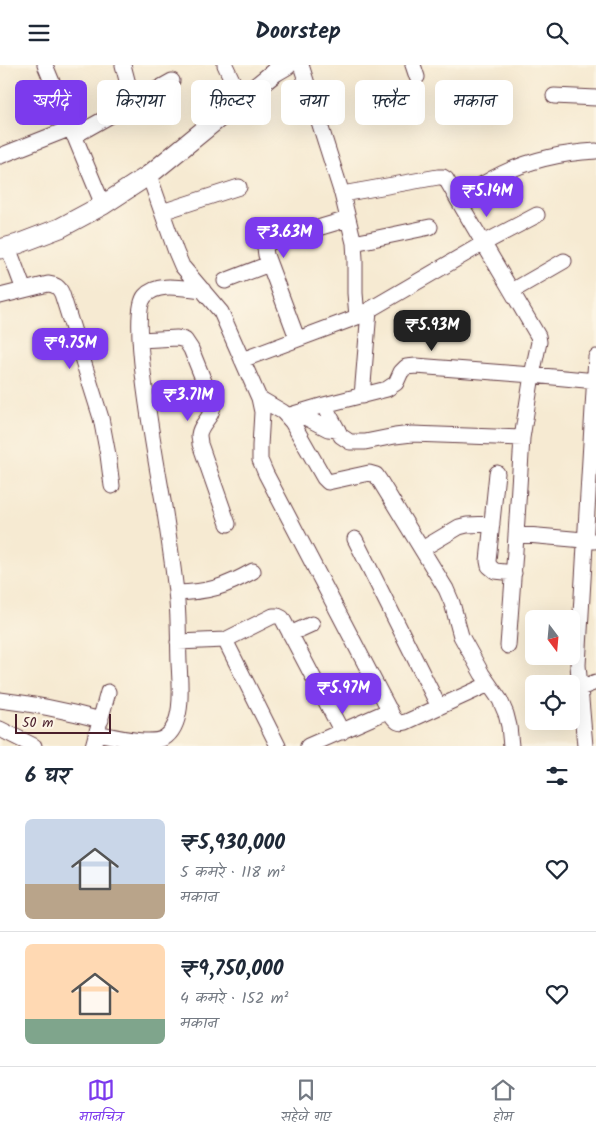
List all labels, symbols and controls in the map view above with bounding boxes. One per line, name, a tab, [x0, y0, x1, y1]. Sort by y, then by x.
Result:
text: Doorstep	[255, 15, 341, 50]
icon: menu	[25, 19, 53, 47]
icon: search	[543, 19, 571, 47]
chip: खरीदें	[15, 80, 87, 125]
chip: किराया	[97, 80, 181, 125]
chip: फ़िल्टर	[191, 80, 271, 125]
chip: नया	[281, 80, 345, 125]
chip: फ़्लैट	[355, 80, 425, 125]
chip: मकान	[435, 80, 513, 125]
pin: ₹5.14M	[446, 175, 528, 218]
text: ₹5.14M	[461, 179, 513, 204]
pin: ₹3.63M	[243, 217, 325, 259]
text: ₹3.63M	[256, 220, 312, 245]
pin: ₹5.93M	[391, 309, 473, 352]
text: ₹5.93M	[405, 313, 459, 338]
pin: ₹9.75M	[29, 327, 111, 370]
text: ₹9.75M	[43, 331, 97, 356]
pin: ₹3.71M	[147, 379, 229, 422]
text: ₹3.71M	[163, 383, 213, 408]
north arrow	[525, 610, 580, 665]
map controls	[525, 610, 580, 730]
pin: ₹5.97M	[302, 673, 384, 715]
button: locate	[525, 675, 580, 730]
text: ₹5.97M	[316, 676, 370, 701]
scale bar	[15, 711, 111, 734]
text: 50 m	[22, 712, 53, 734]
text: 6 घर	[25, 760, 69, 793]
icon: filters	[543, 762, 571, 790]
text: ₹5,930,000	[180, 827, 285, 860]
icon: home	[65, 839, 125, 899]
icon: heart	[543, 855, 571, 883]
text: 5 कमरे · 118 m²	[180, 860, 285, 885]
text: मकान	[180, 885, 217, 910]
text: ₹9,750,000	[180, 953, 284, 986]
icon: home	[65, 964, 125, 1024]
icon: heart	[543, 980, 571, 1008]
text: 4 कमरे · 152 m²	[180, 986, 288, 1011]
text: मकान	[180, 1011, 217, 1036]
tab: मानचित्र	[79, 1076, 123, 1128]
tab: सहेजे गए	[281, 1076, 331, 1128]
tab: होम	[489, 1076, 517, 1128]

